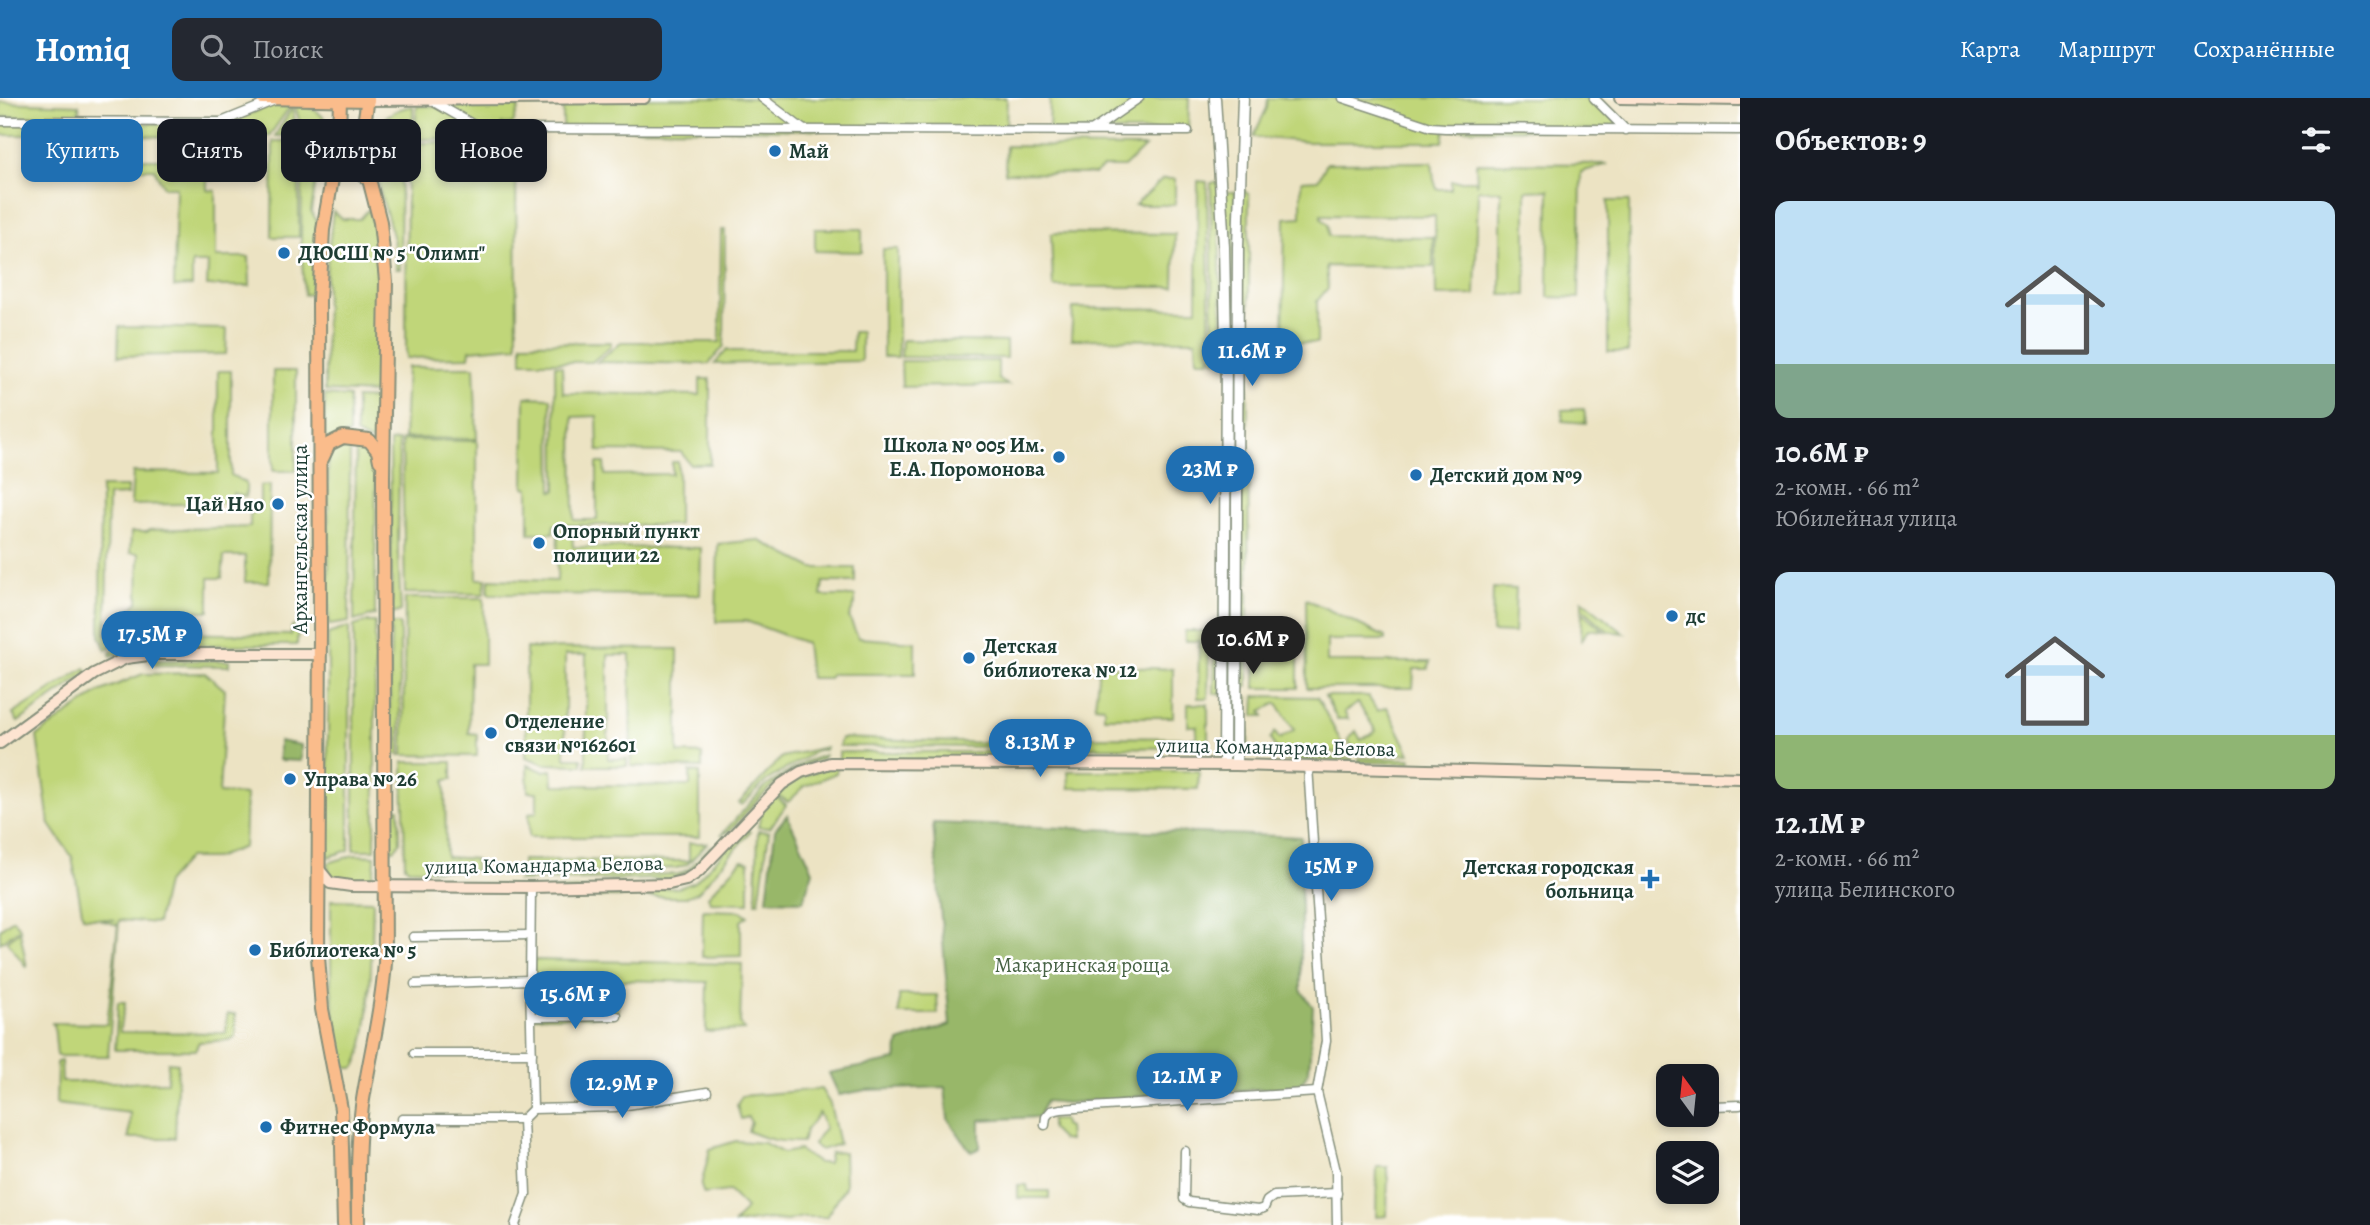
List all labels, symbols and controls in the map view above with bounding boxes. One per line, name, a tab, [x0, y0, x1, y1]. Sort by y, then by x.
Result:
search box	[172, 18, 662, 81]
text: Homiq	[35, 27, 130, 72]
icon: search	[196, 30, 234, 68]
text: Поиск	[252, 32, 323, 67]
text: Карта	[1960, 33, 2020, 65]
text: Маршрут	[2058, 33, 2156, 65]
text: Сохранённые	[2194, 33, 2335, 65]
chip: Купить	[21, 119, 143, 182]
chip: Снять	[157, 119, 267, 182]
chip: Фильтры	[281, 119, 421, 182]
chip: Новое	[435, 119, 547, 182]
text: Объектов: 9	[1775, 120, 1927, 160]
icon: filters	[2297, 121, 2335, 159]
place label: Май	[789, 137, 829, 165]
marker: Май	[767, 143, 783, 159]
place label: ДЮСШ № 5 "Олимп"	[298, 239, 486, 267]
marker: ДЮСШ № 5 "Олимп"	[276, 245, 292, 261]
icon: home	[1992, 247, 2118, 373]
pin: 11.6M ₽	[1187, 328, 1317, 388]
text: 11.6M ₽	[1218, 335, 1286, 366]
place label: Школа № 005 Им. Е.А. Поромонова	[883, 431, 1045, 483]
text: 10.6M ₽	[1775, 432, 1869, 472]
street label: Архангельская улица	[286, 444, 314, 635]
pin: 23M ₽	[1161, 446, 1259, 506]
marker: Школа № 005 Им. Е.А. Поромонова	[1051, 449, 1067, 465]
text: 23M ₽	[1182, 453, 1238, 484]
place label: Детский дом №9	[1430, 461, 1582, 489]
marker: Детский дом №9	[1408, 467, 1424, 483]
text: 2-комн. · 66 m²	[1775, 472, 1919, 503]
place label: Цай Няо	[186, 490, 264, 518]
marker: Цай Няо	[270, 496, 286, 512]
text: Юбилейная улица	[1775, 503, 1957, 534]
place label: Опорный пункт полиции 22	[553, 517, 700, 569]
marker: Опорный пункт полиции 22	[531, 535, 547, 551]
place label: дс	[1685, 602, 1706, 630]
marker: дс	[1664, 608, 1680, 624]
pin: 17.5M ₽	[87, 612, 217, 671]
pin: 10.6M ₽	[1188, 616, 1318, 676]
text: 17.5M ₽	[117, 618, 187, 649]
icon: home	[1992, 618, 2118, 744]
text: 10.6M ₽	[1217, 623, 1289, 654]
place label: Детская библиотека № 12	[983, 632, 1137, 684]
marker: Детская библиотека № 12	[961, 650, 977, 666]
place label: Отделение связи №162601	[505, 707, 637, 759]
pin: 8.13M ₽	[975, 720, 1105, 779]
marker: Отделение связи №162601	[483, 725, 499, 741]
text: 8.13M ₽	[1005, 726, 1075, 757]
street label: улица Командарма Белова	[1155, 731, 1396, 763]
place label: Управа № 26	[304, 765, 417, 793]
marker: Управа № 26	[282, 771, 298, 787]
text: 12.1M ₽	[1775, 803, 1865, 843]
text: 2-комн. · 66 m²	[1775, 843, 1919, 874]
pin: 15M ₽	[1282, 844, 1380, 903]
street label: улица Командарма Белова	[423, 849, 664, 881]
text: 15M ₽	[1304, 850, 1358, 881]
place label: Детская городская больница	[1463, 853, 1634, 905]
marker: Детская городская больница	[1640, 869, 1660, 889]
text: улица Белинского	[1775, 874, 1955, 905]
place label: Библиотека № 5	[269, 936, 416, 964]
marker: Библиотека № 5	[247, 942, 263, 958]
park label: Макаринская роща	[994, 951, 1170, 979]
pin: 15.6M ₽	[510, 972, 640, 1031]
text: 15.6M ₽	[540, 978, 610, 1009]
pin: 12.1M ₽	[1122, 1054, 1252, 1113]
pin: 12.9M ₽	[557, 1060, 687, 1120]
text: 12.1M ₽	[1153, 1060, 1221, 1091]
north arrow	[1656, 1064, 1718, 1127]
map controls	[1656, 1064, 1719, 1204]
text: 12.9M ₽	[586, 1067, 658, 1098]
place label: Фитнес Формула	[280, 1113, 435, 1141]
marker: Фитнес Формула	[258, 1119, 274, 1135]
button: layers	[1656, 1141, 1719, 1204]

